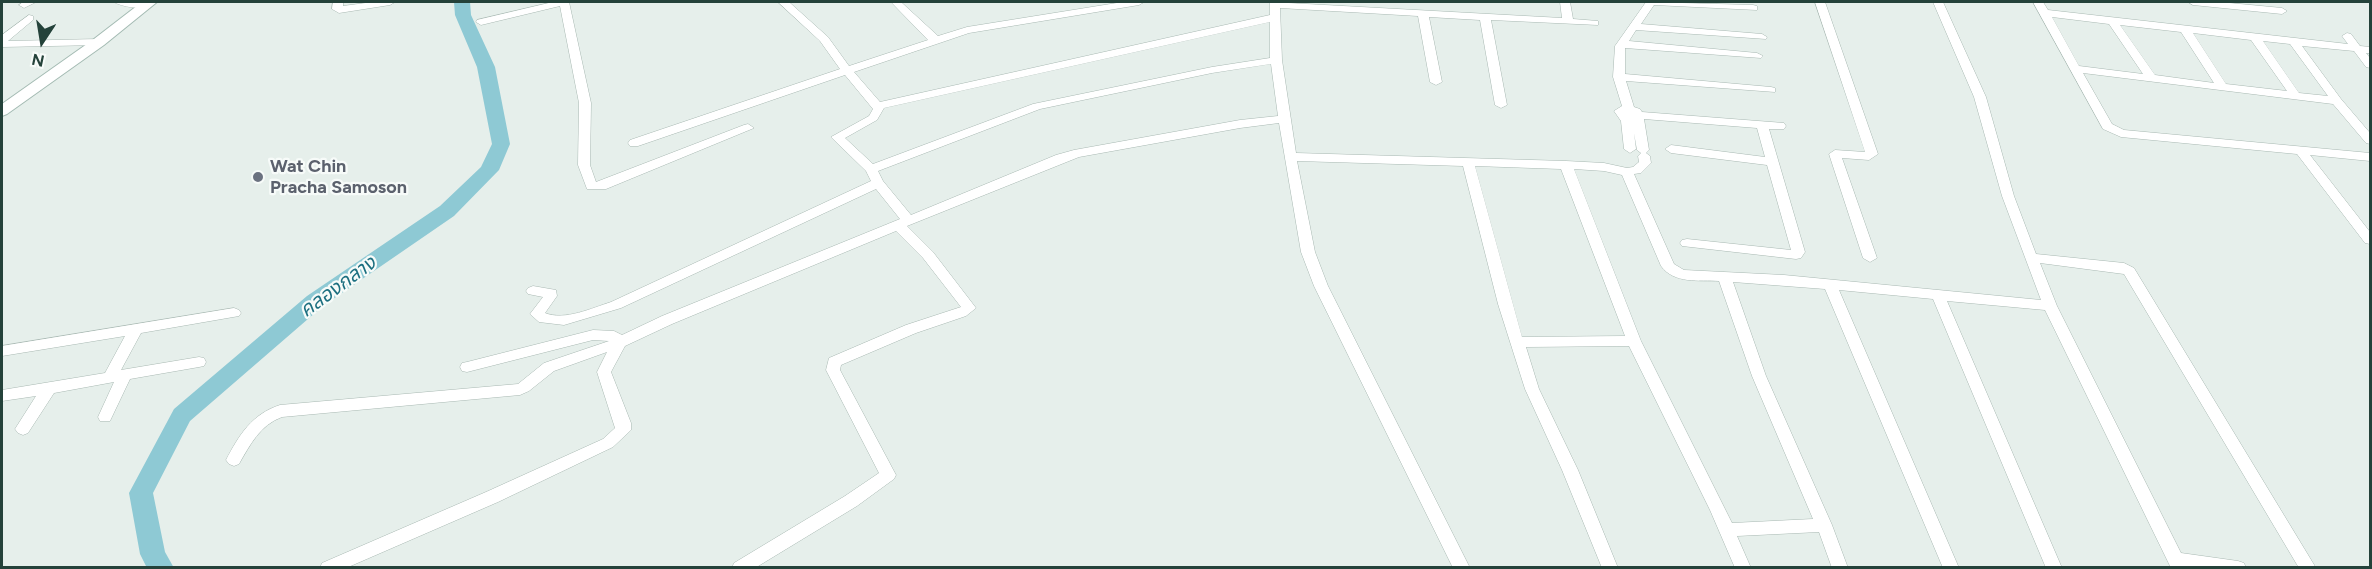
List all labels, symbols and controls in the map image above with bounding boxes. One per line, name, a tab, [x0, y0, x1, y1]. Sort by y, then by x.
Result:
north arrow	[12, 12, 72, 72]
text: N	[30, 50, 46, 71]
place label: Wat Chin Pracha Samoson	[270, 156, 407, 198]
marker: Wat Chin Pracha Samoson	[251, 170, 265, 184]
water label: คลองกลาง	[295, 251, 381, 323]

